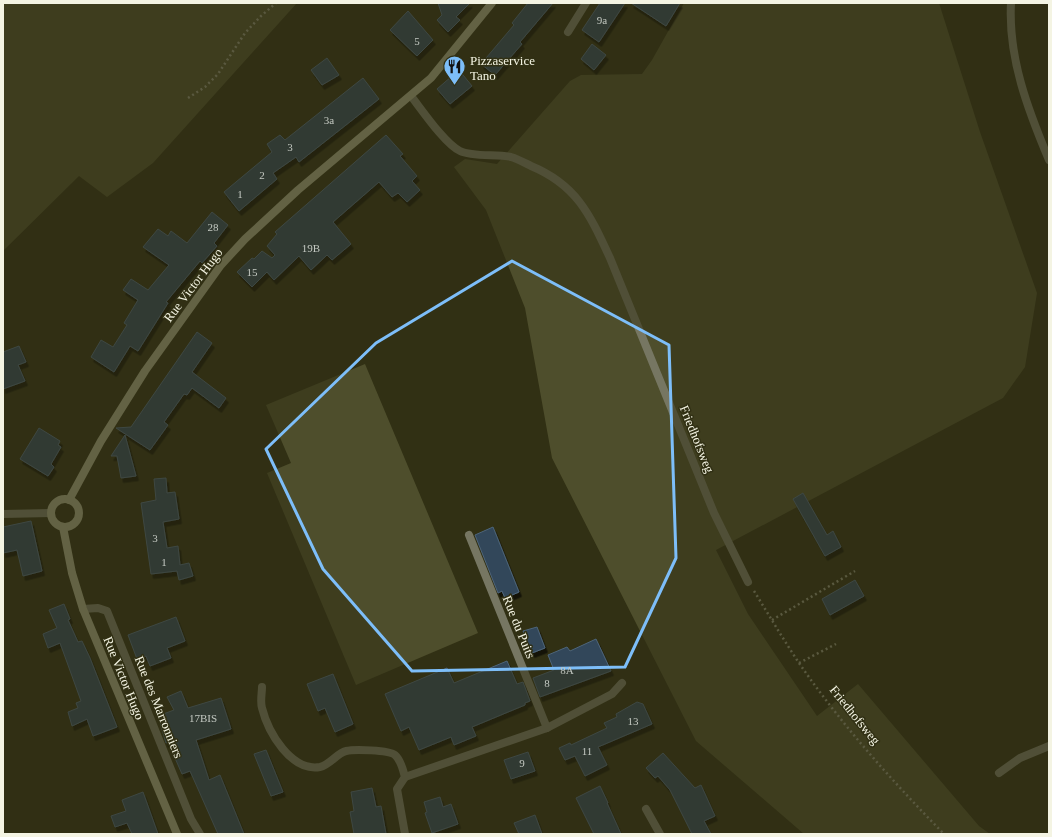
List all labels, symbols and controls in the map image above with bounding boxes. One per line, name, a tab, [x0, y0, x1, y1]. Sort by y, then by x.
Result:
house number: 9a	[597, 14, 607, 26]
house number: 5	[414, 35, 420, 47]
place label: Pizzaservice Tano	[470, 53, 535, 83]
restaurant icon: Pizzaservice Tano	[442, 54, 468, 87]
house number: 3a	[324, 114, 334, 126]
house number: 3	[287, 141, 293, 153]
house number: 2	[259, 169, 265, 181]
house number: 1	[237, 188, 243, 200]
house number: 28	[208, 221, 219, 233]
house number: 19B	[302, 242, 320, 254]
street label: Rue Victor Hugo	[160, 245, 226, 325]
house number: 15	[247, 266, 258, 278]
street label: Friedhofsweg	[677, 403, 718, 475]
house number: 3	[152, 532, 158, 544]
house number: 1	[161, 556, 167, 568]
street label: Rue du Puits	[500, 593, 538, 661]
street label: Rue Victor Hugo	[100, 634, 148, 722]
street label: Rue des Marronniers	[132, 654, 186, 760]
house number: 8A	[560, 664, 574, 676]
house number: 8	[544, 677, 550, 689]
street label: Friedhofsweg	[827, 682, 884, 748]
house number: 17BIS	[189, 712, 217, 724]
house number: 13	[628, 715, 639, 727]
house number: 11	[582, 745, 592, 757]
house number: 9	[519, 757, 525, 769]

